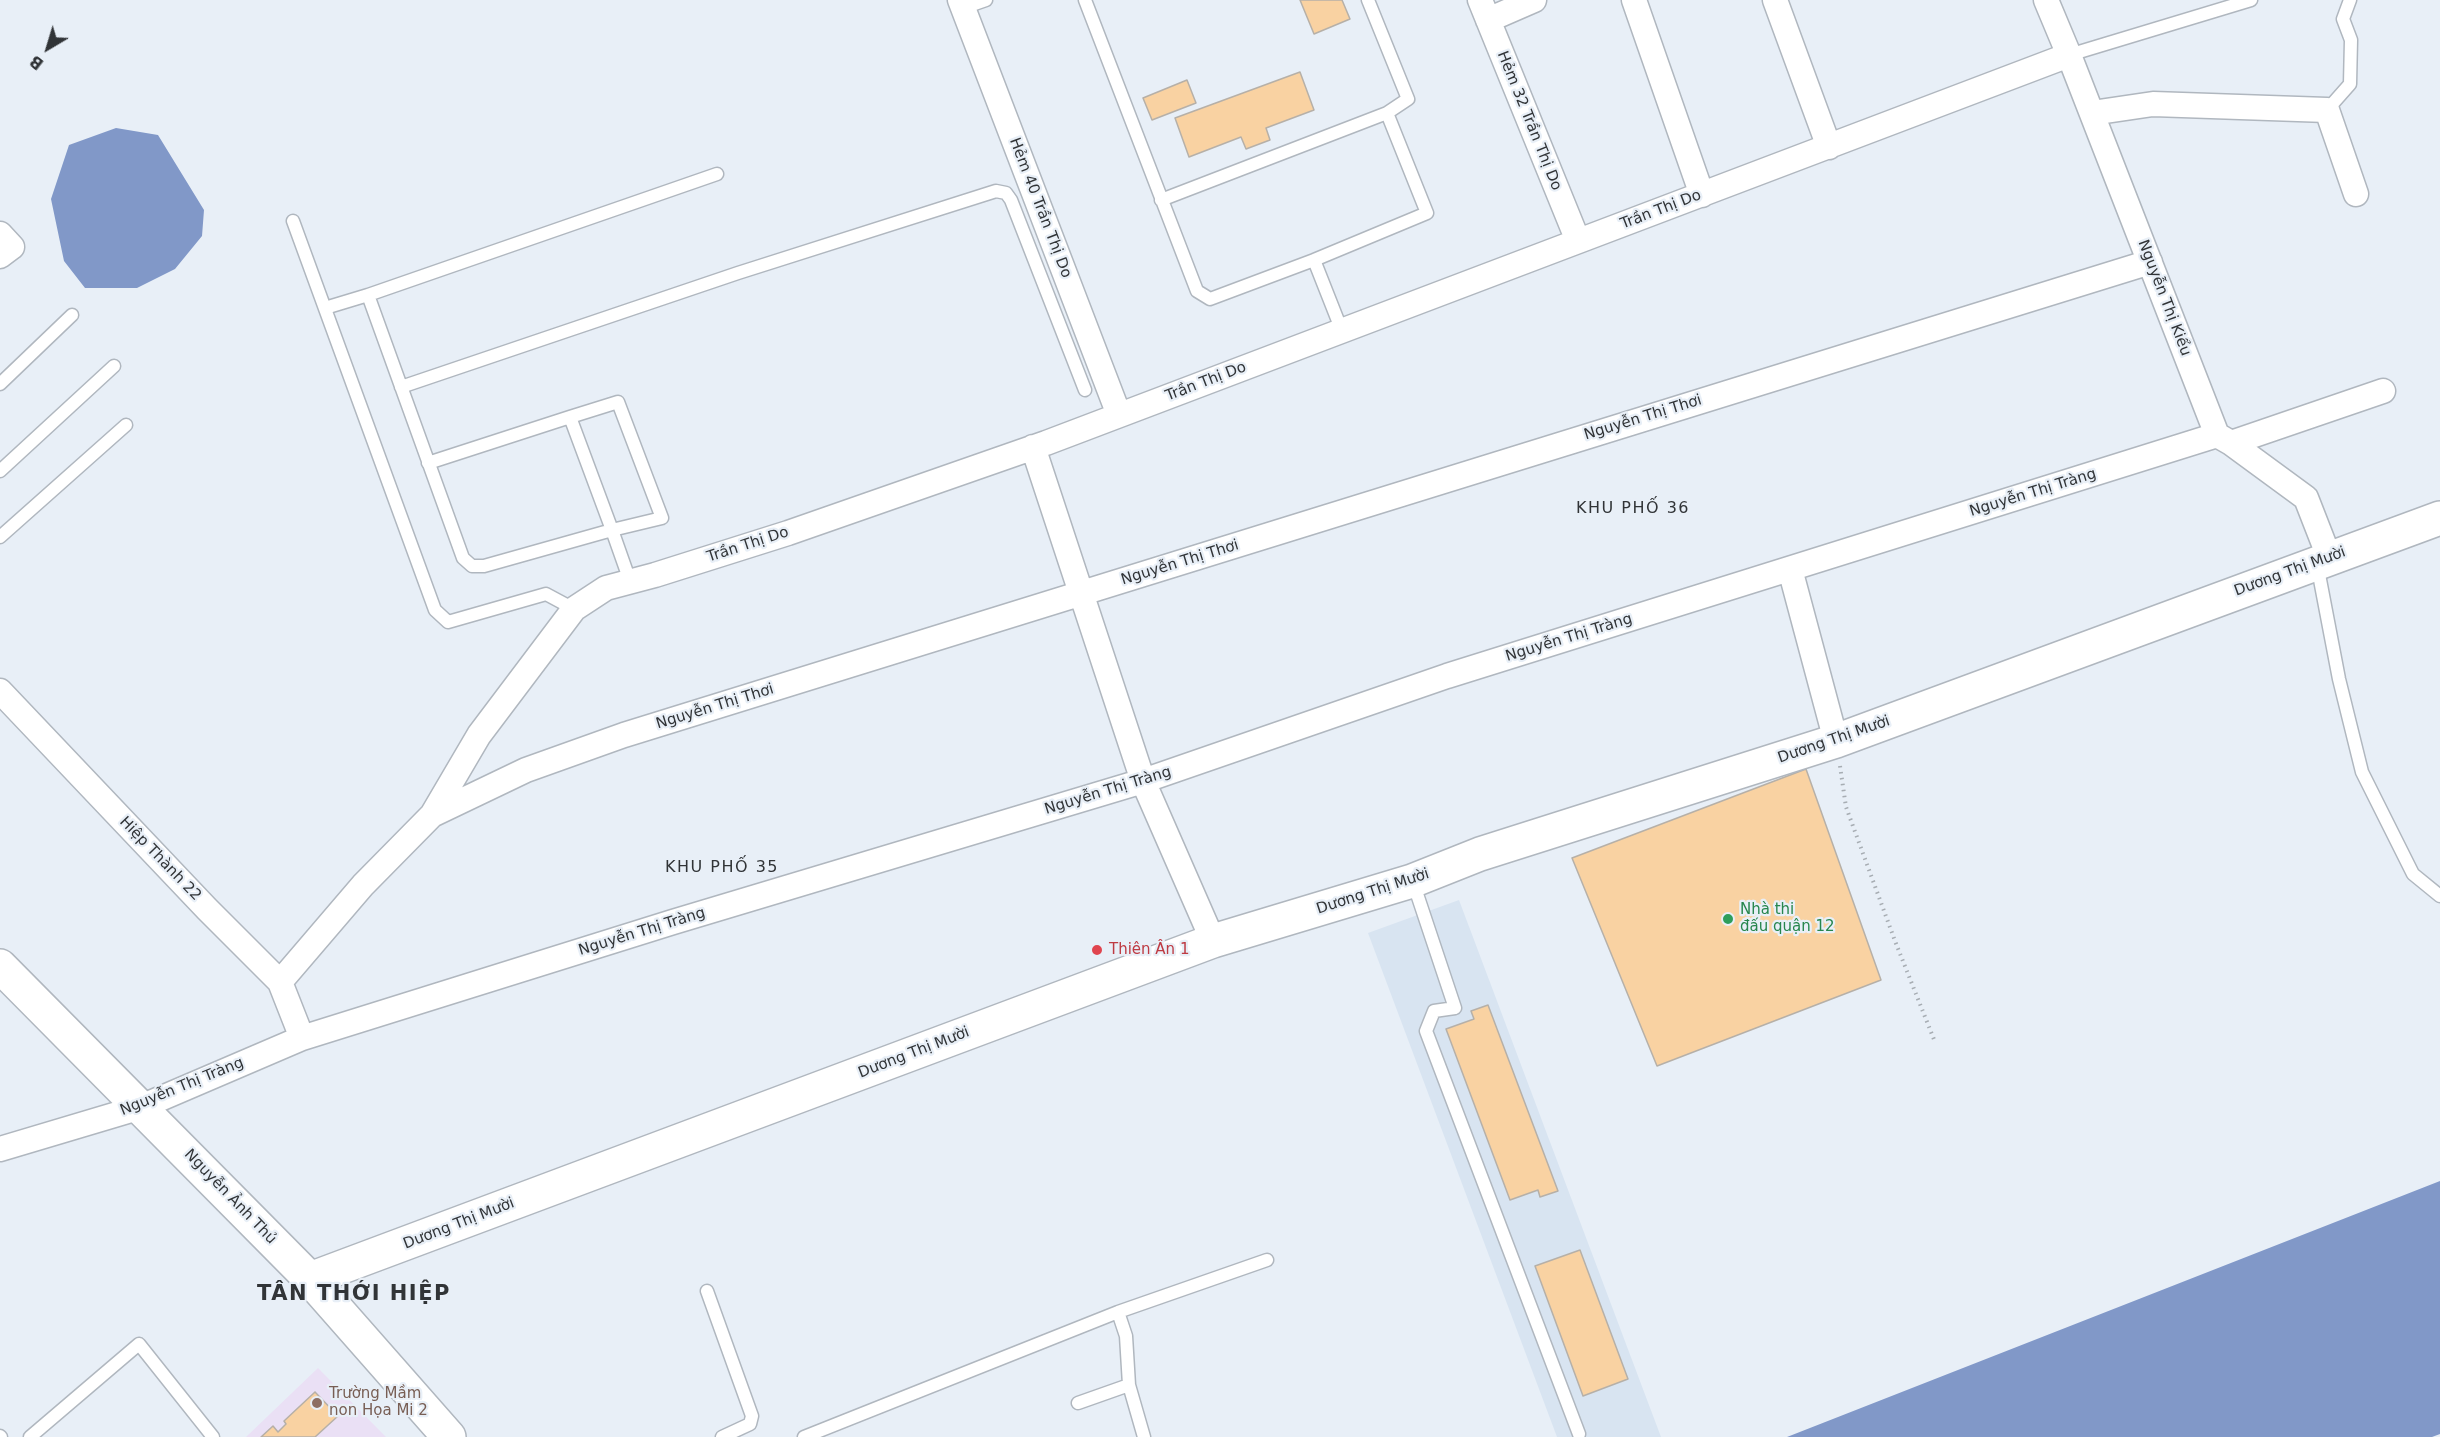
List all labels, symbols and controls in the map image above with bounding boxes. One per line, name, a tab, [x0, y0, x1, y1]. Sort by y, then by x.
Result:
north arrow	[18, 18, 78, 78]
street label: Hẻm 32 Trần Thị Do	[1493, 49, 1565, 193]
text: B	[26, 51, 47, 74]
street label: Hẻm 40 Trần Thị Do	[1005, 135, 1075, 281]
street label: Trần Thị Do	[1618, 186, 1704, 234]
street label: Nguyễn Thị Kiểu	[2134, 237, 2194, 359]
street label: Trần Thị Do	[1163, 358, 1249, 406]
street label: Nguyễn Thị Thơi	[1582, 392, 1704, 444]
street label: Nguyễn Thị Tràng	[1967, 465, 2099, 521]
district label: KHU PHỐ 36	[1576, 499, 1690, 519]
street label: Trần Thị Do	[705, 523, 791, 567]
street label: Nguyễn Thị Thơi	[1119, 537, 1241, 589]
street label: Dương Thị Mười	[2232, 543, 2348, 601]
street label: Nguyễn Thị Tràng	[1503, 610, 1635, 666]
street label: Nguyễn Thị Thơi	[654, 681, 776, 733]
street label: Dương Thị Mười	[1776, 712, 1892, 768]
street label: Nguyễn Thị Tràng	[1042, 763, 1174, 819]
street label: Hiệp Thành 22	[115, 813, 205, 905]
district label: KHU PHỐ 35	[665, 858, 779, 878]
street label: Dương Thị Mười	[1314, 865, 1432, 919]
place label: Nhà thi đấu quận 12	[1740, 901, 1835, 936]
street label: Nguyễn Thị Tràng	[576, 904, 708, 960]
marker: Nhà thi đấu quận 12	[1721, 912, 1735, 926]
place label: Thiên Ân 1	[1109, 941, 1189, 959]
marker: Thiên Ân 1	[1090, 943, 1104, 957]
street label: Dương Thị Mười	[856, 1024, 972, 1082]
street label: Nguyễn Thị Tràng	[118, 1054, 246, 1120]
street label: Nguyễn Ảnh Thủ	[180, 1146, 280, 1248]
street label: Dương Thị Mười	[401, 1195, 517, 1253]
district label: TÂN THỚI HIỆP	[257, 1282, 451, 1308]
place label: Trường Mầm non Họa Mi 2	[329, 1385, 428, 1420]
marker: Trường Mầm non Họa Mi 2	[310, 1396, 324, 1410]

